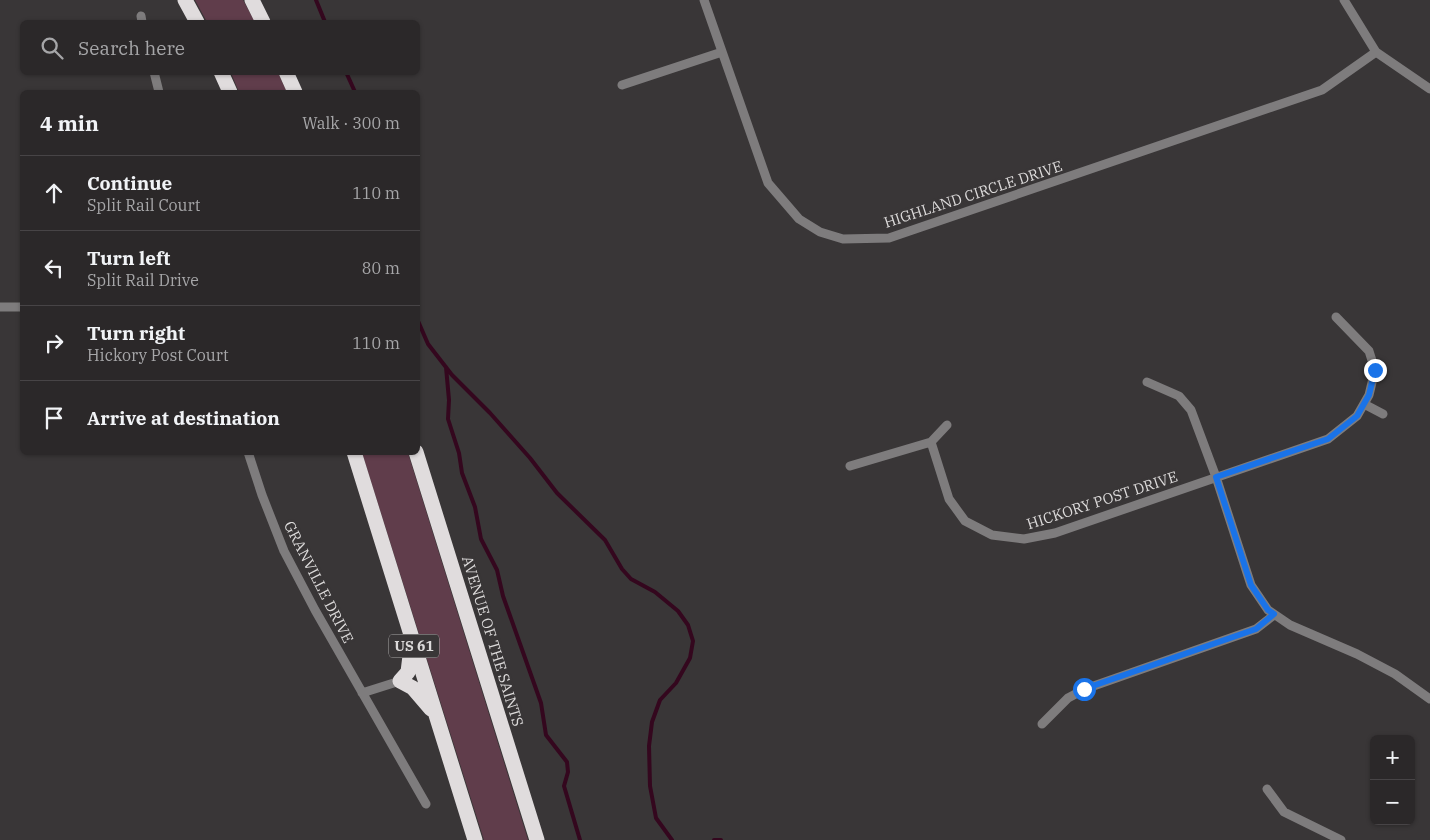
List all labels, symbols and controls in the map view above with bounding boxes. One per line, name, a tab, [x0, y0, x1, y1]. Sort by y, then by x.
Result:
search box	[20, 20, 420, 75]
icon: search	[38, 34, 66, 62]
text: Search here	[78, 36, 185, 60]
text: 4 min	[40, 109, 99, 137]
text: Walk · 300 m	[302, 113, 400, 133]
street label: HIGHLAND CIRCLE DRIVE	[881, 156, 1065, 232]
text: Continue	[87, 171, 172, 195]
icon: ahead	[40, 179, 68, 207]
text: 110 m	[352, 183, 400, 203]
text: Split Rail Court	[87, 195, 200, 215]
text: Turn left	[87, 246, 170, 270]
icon: left	[40, 254, 68, 282]
text: 80 m	[362, 258, 400, 278]
text: Split Rail Drive	[87, 270, 199, 290]
text: Turn right	[87, 321, 185, 345]
icon: right	[40, 329, 68, 357]
text: 110 m	[352, 333, 400, 353]
text: Hickory Post Court	[87, 345, 229, 365]
route end	[1364, 359, 1387, 382]
icon: arrive	[40, 404, 68, 432]
text: Arrive at destination	[87, 406, 280, 430]
street label: HICKORY POST DRIVE	[1024, 467, 1180, 533]
street label: GRANVILLE DRIVE	[280, 518, 358, 646]
street label: AVENUE OF THE SAINTS	[458, 553, 528, 729]
road number: US 61	[389, 634, 439, 658]
route start	[1073, 678, 1096, 701]
map controls	[1370, 735, 1415, 825]
button: +	[1370, 735, 1415, 780]
button: −	[1370, 780, 1415, 825]

